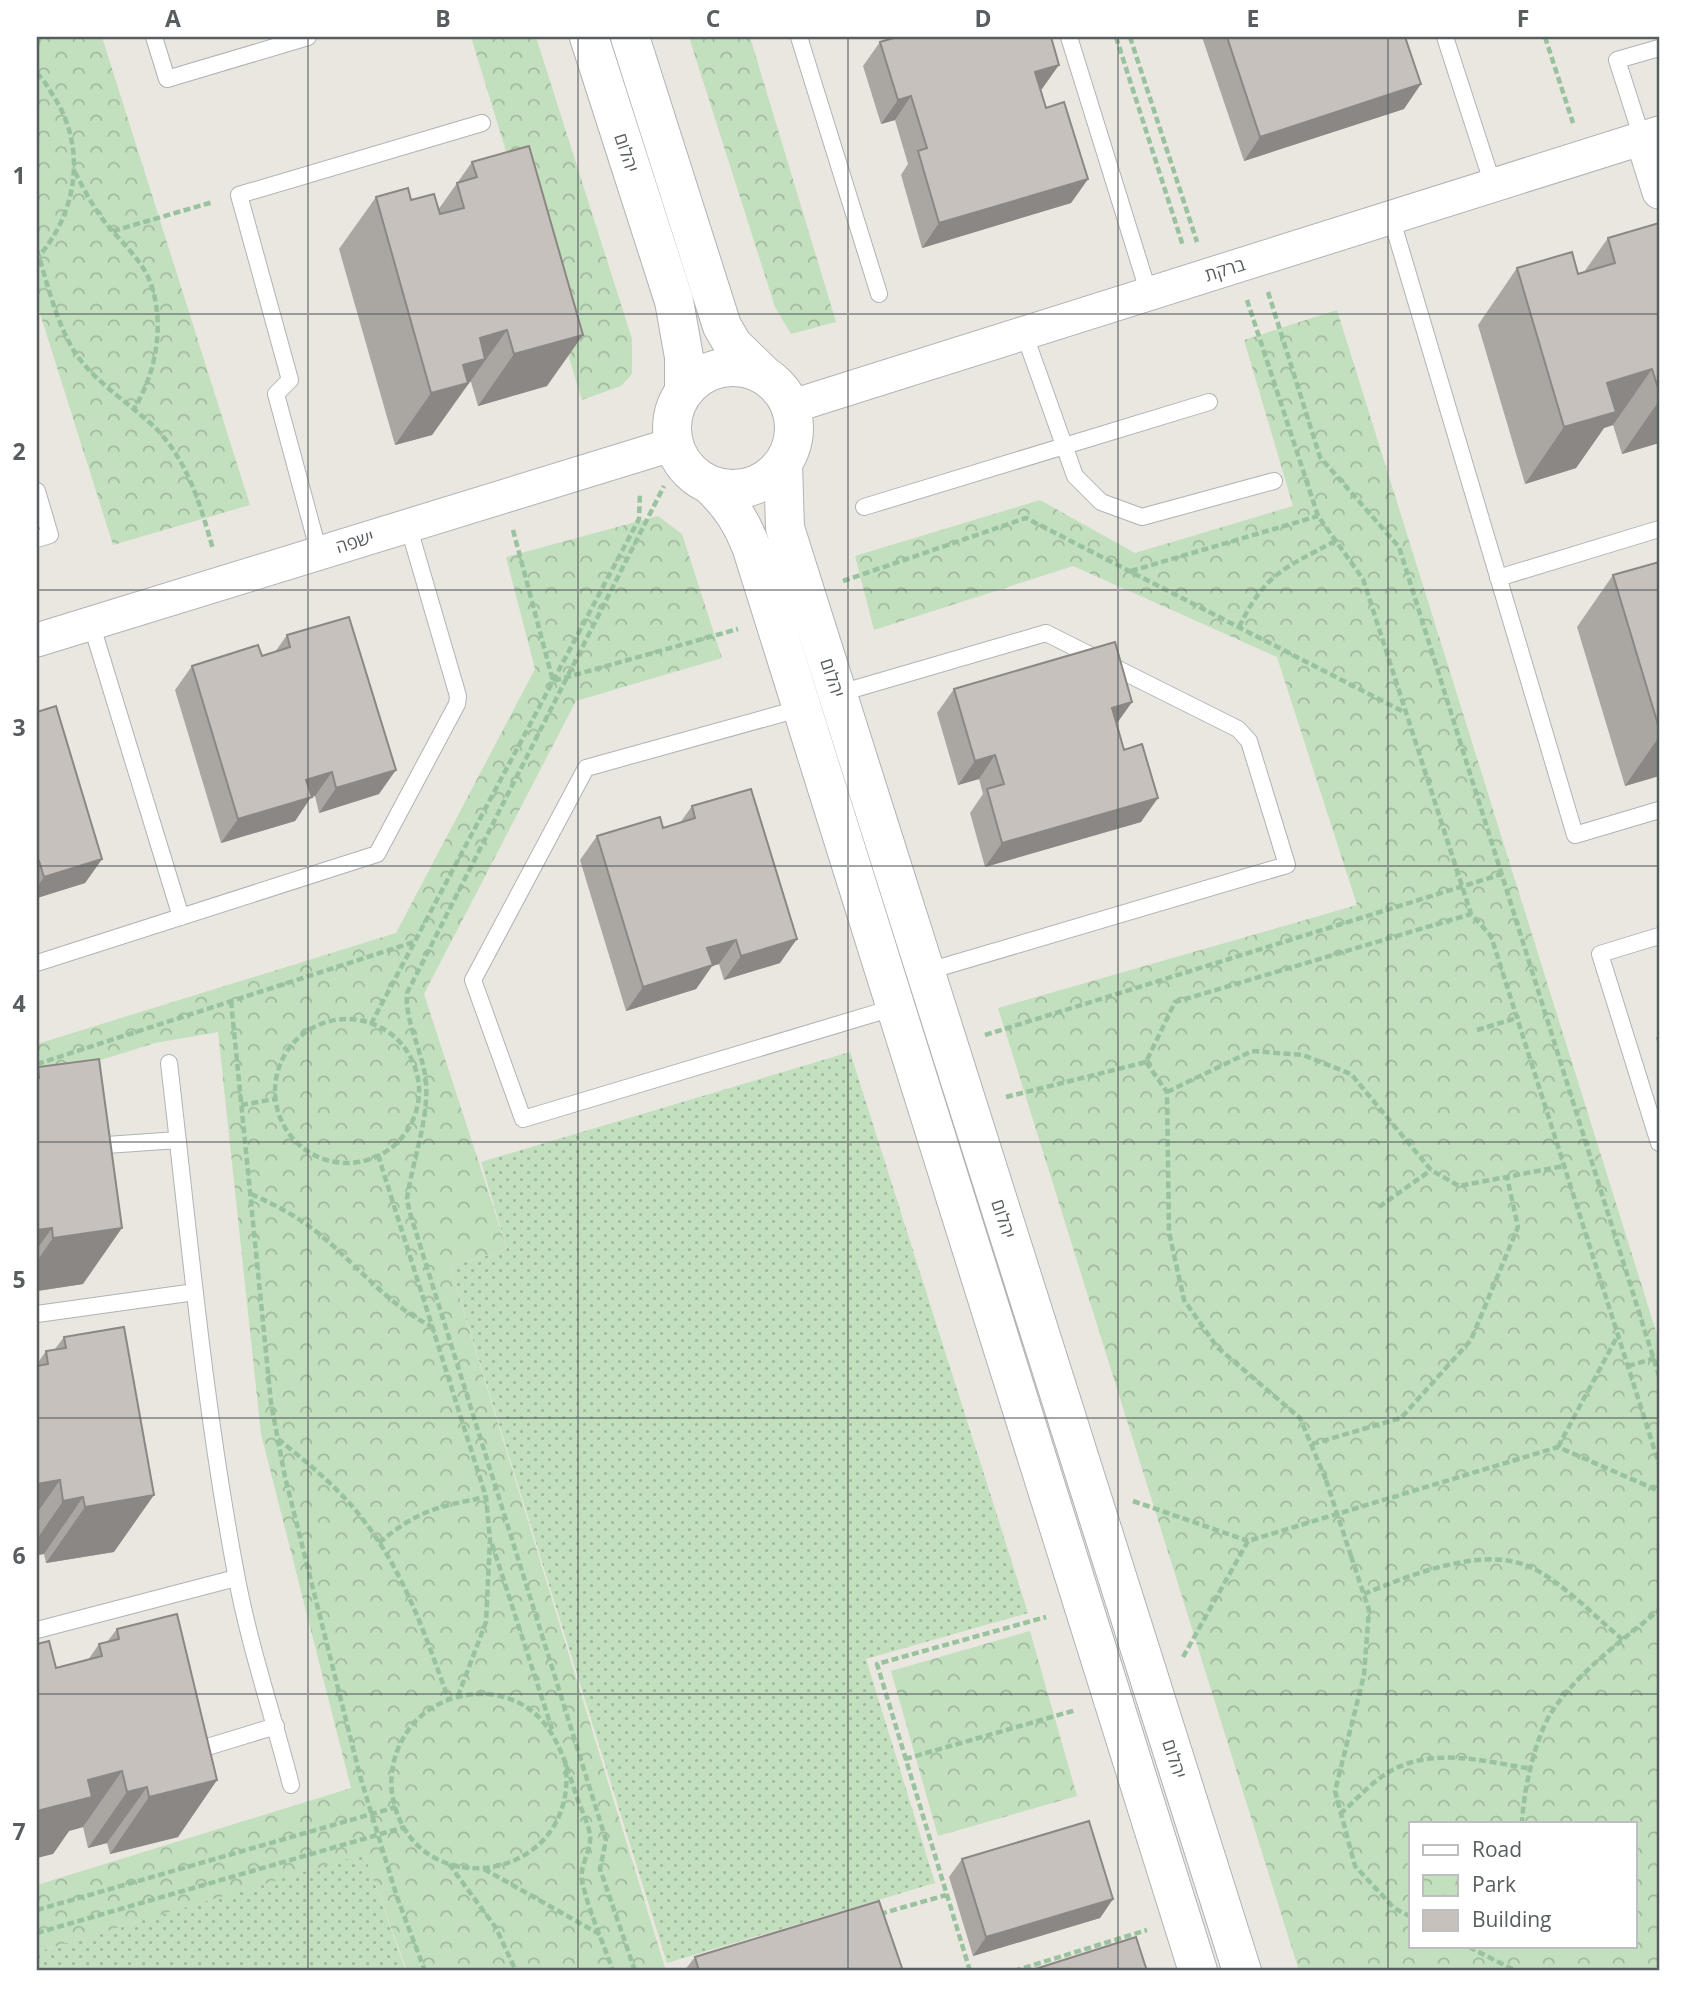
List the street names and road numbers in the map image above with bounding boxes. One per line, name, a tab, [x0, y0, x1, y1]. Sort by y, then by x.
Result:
street label: יהלום	[609, 130, 645, 175]
street label: ברקת	[1202, 251, 1248, 286]
street label: ישפה	[333, 524, 377, 558]
street label: יהלום	[815, 655, 851, 700]
street label: יהלום	[986, 1196, 1022, 1241]
street label: יהלום	[1157, 1736, 1193, 1781]

